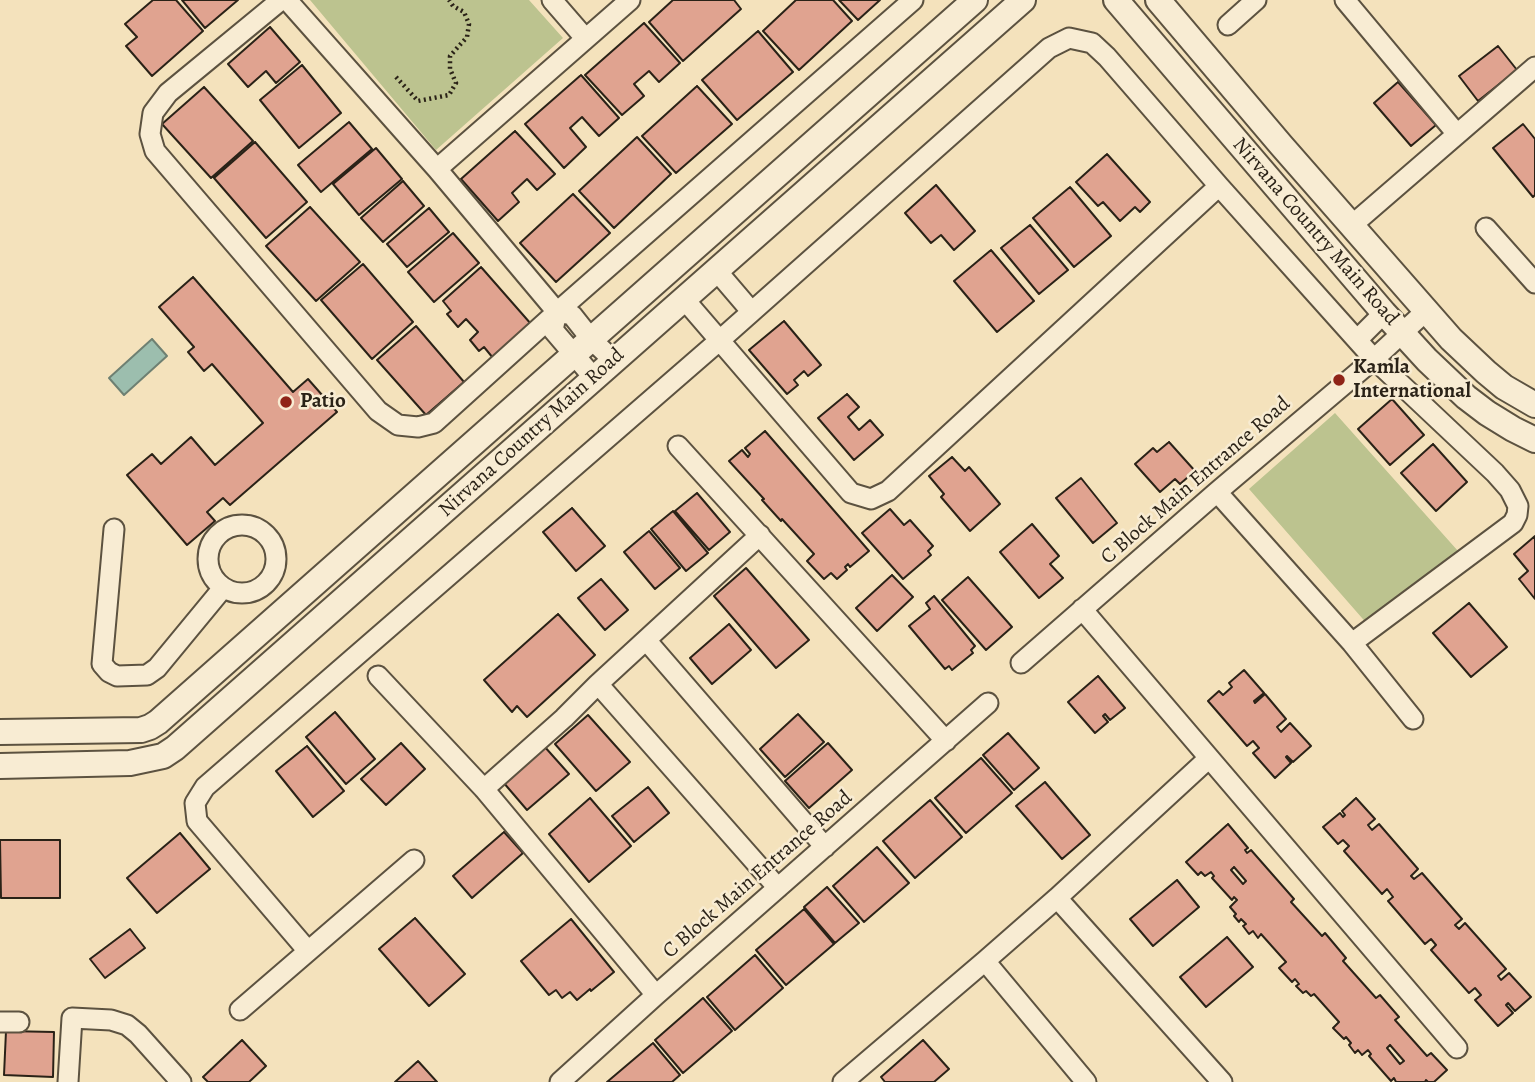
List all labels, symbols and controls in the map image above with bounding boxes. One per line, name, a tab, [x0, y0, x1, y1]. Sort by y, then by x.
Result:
street label: Nirvana Country Main Road	[1226, 133, 1404, 331]
street label: Nirvana Country Main Road	[434, 343, 630, 523]
place label: Kamla International	[1353, 355, 1471, 405]
marker: Kamla International	[1331, 372, 1347, 388]
place label: Patio	[300, 389, 346, 415]
street label: C Block Main Entrance Road	[1096, 392, 1296, 570]
marker: Patio	[278, 394, 294, 410]
street label: C Block Main Entrance Road	[658, 786, 858, 964]

